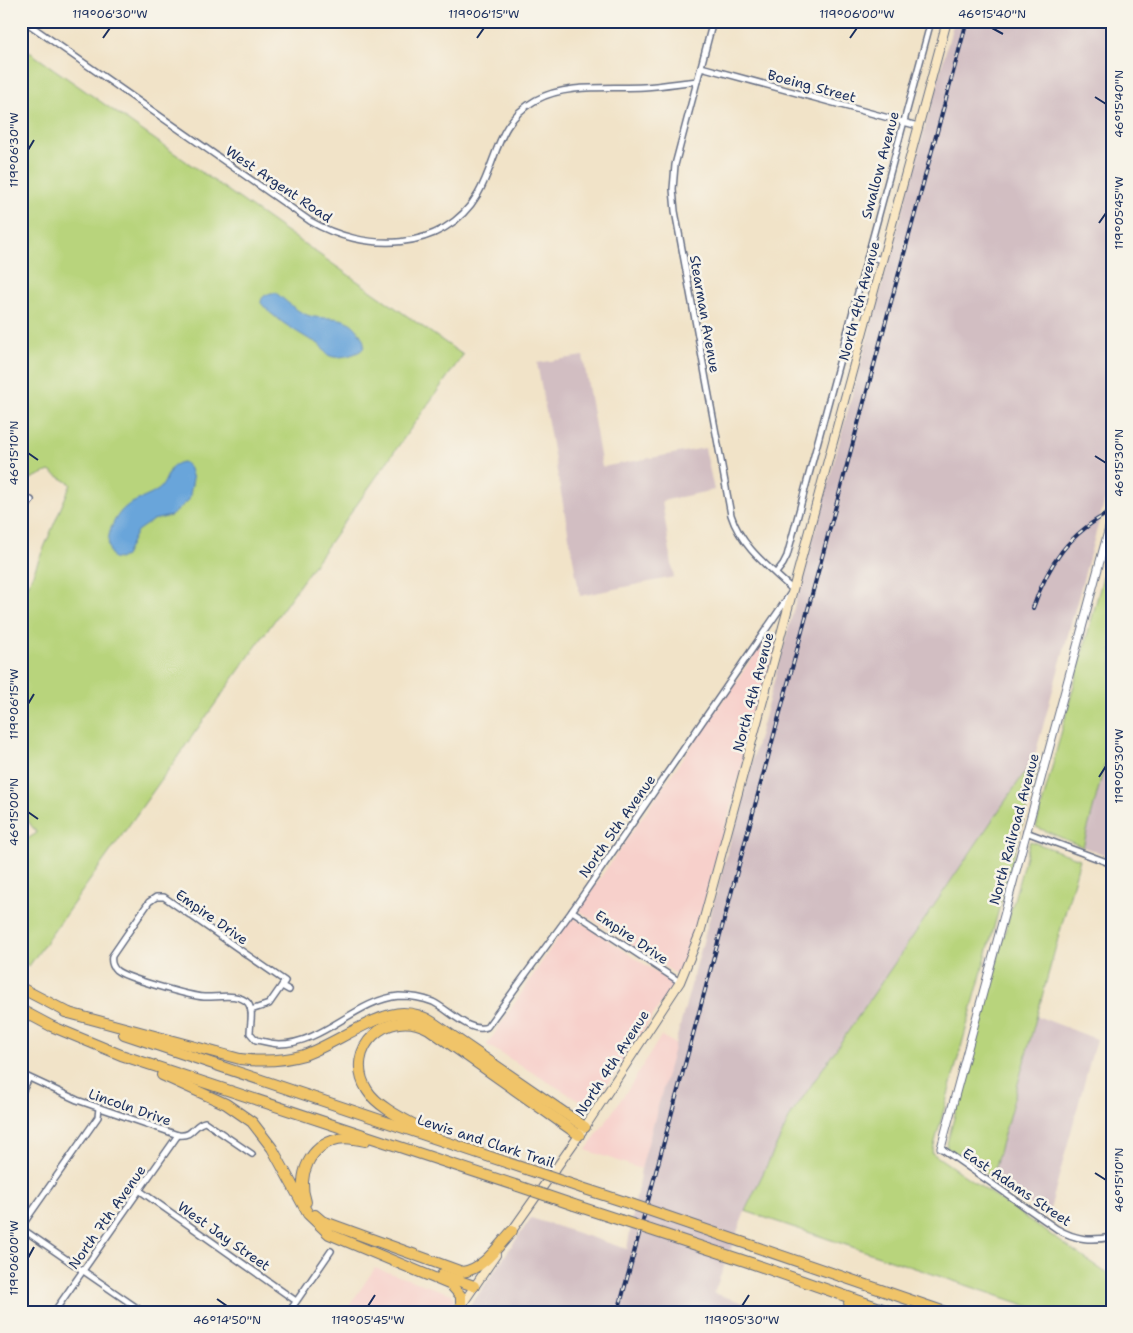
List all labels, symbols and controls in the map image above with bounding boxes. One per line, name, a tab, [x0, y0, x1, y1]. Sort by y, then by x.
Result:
text: 119°06'30"W	[72, 6, 148, 22]
text: 119°06'15"W	[448, 6, 520, 22]
text: 119°06'00"W	[819, 6, 895, 22]
text: 46°15'40"N	[958, 6, 1026, 22]
street label: Boeing Street	[766, 66, 858, 106]
text: 46°15'40"N	[1111, 70, 1127, 138]
street label: Swallow Avenue	[857, 109, 903, 221]
text: 119°06'30"W	[6, 112, 22, 188]
street label: West Argent Road	[222, 142, 336, 226]
text: 119°05'45"W	[1111, 176, 1127, 250]
street label: North 4th Avenue	[834, 239, 884, 363]
street label: Stearman Avenue	[686, 254, 724, 374]
text: 46°15'10"N	[6, 420, 22, 486]
text: 46°15'30"N	[1111, 429, 1127, 497]
street label: North 4th Avenue	[728, 630, 778, 754]
text: 119°06'15"W	[6, 668, 22, 740]
text: 119°05'30"W	[1111, 728, 1127, 804]
street label: North Railroad Avenue	[985, 751, 1043, 907]
street label: North 5th Avenue	[575, 771, 659, 881]
text: 46°15'00"N	[6, 778, 22, 846]
street label: Empire Drive	[172, 885, 252, 949]
street label: Empire Drive	[592, 906, 672, 968]
street label: North 4th Avenue	[571, 1006, 653, 1119]
street label: Lincoln Drive	[86, 1084, 174, 1130]
street label: Lewis and Clark Trail	[415, 1110, 558, 1172]
street label: East Adams Street	[959, 1144, 1075, 1230]
text: 46°15'10"N	[1111, 1147, 1127, 1213]
street label: North 7th Avenue	[64, 1161, 150, 1272]
street label: West Jay Street	[174, 1197, 274, 1275]
text: 119°06'00"W	[6, 1220, 22, 1296]
text: 46°14'50"N	[193, 1312, 261, 1328]
text: 119°05'45"W	[331, 1312, 405, 1328]
text: 119°05'30"W	[704, 1312, 780, 1328]

